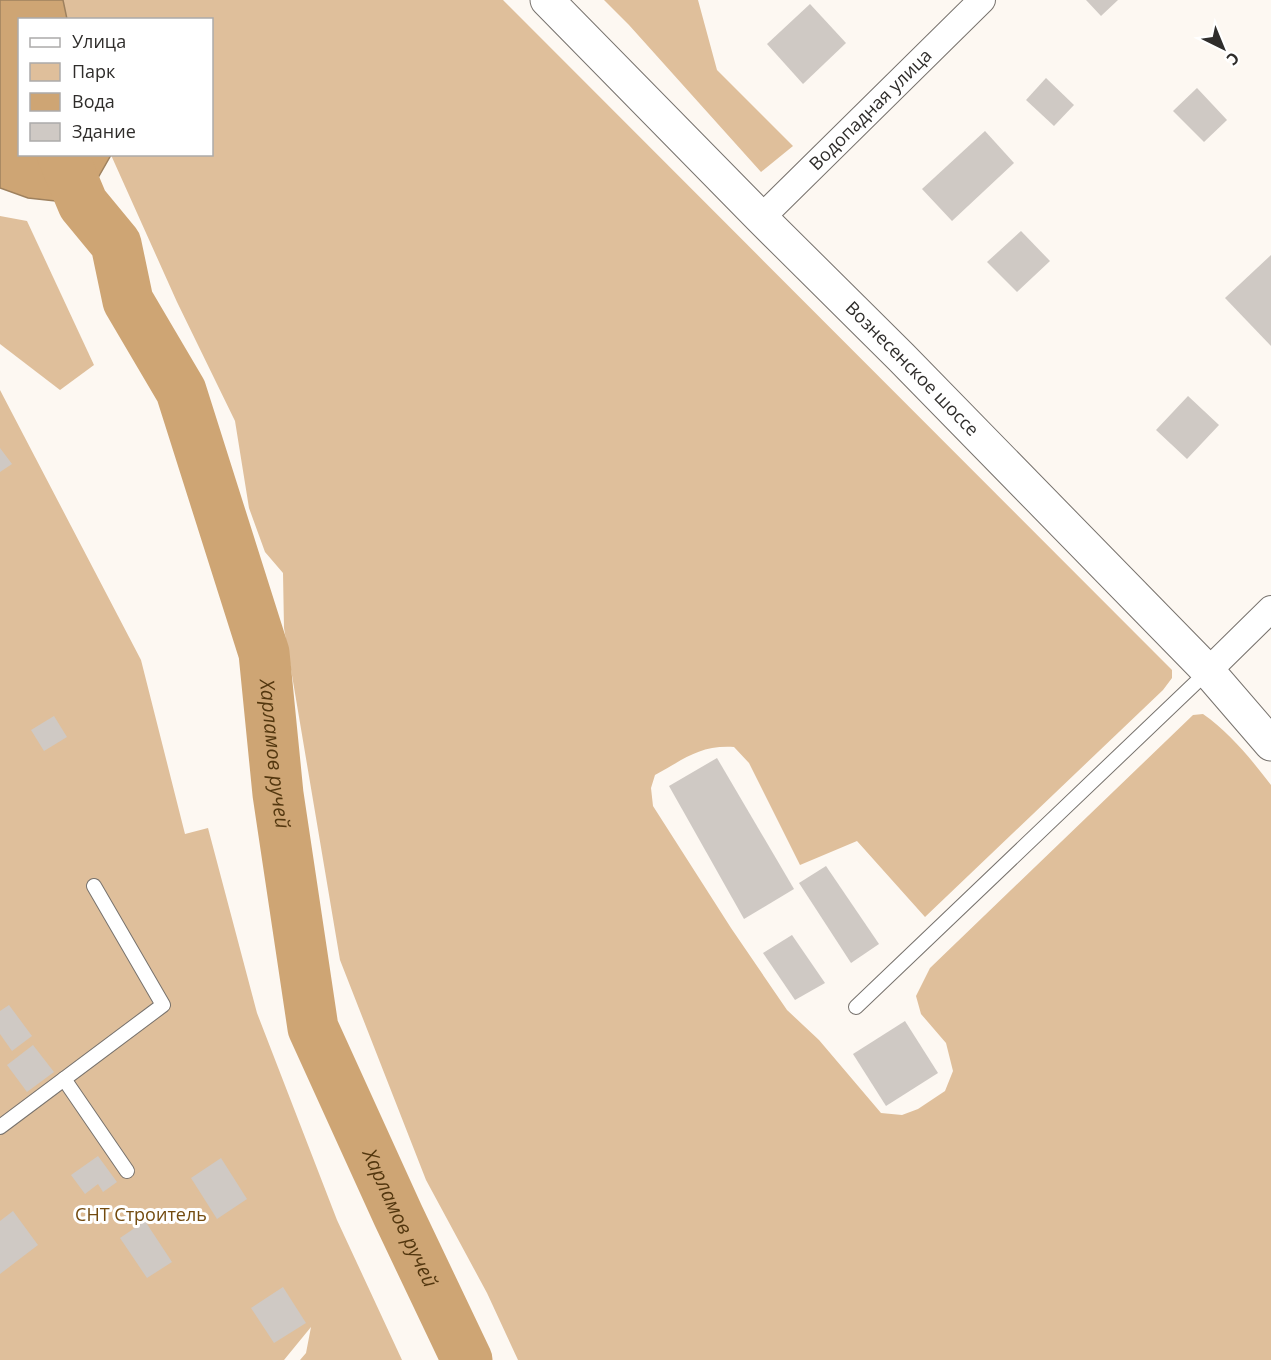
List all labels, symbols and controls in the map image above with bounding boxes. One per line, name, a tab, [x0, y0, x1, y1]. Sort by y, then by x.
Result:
legend	[18, 18, 213, 156]
north arrow	[1193, 18, 1253, 78]
text: Улица	[72, 29, 126, 53]
street label: Водопадная улица	[803, 43, 937, 175]
text: С	[1222, 47, 1244, 70]
text: Парк	[72, 59, 116, 83]
text: Вода	[72, 89, 115, 113]
text: Здание	[72, 119, 136, 143]
street label: Вознесенское шоссе	[841, 296, 985, 441]
water label: Харламов ручей	[253, 676, 297, 831]
water label: Харламов ручей	[356, 1142, 445, 1292]
park label: СНТ Строитель	[75, 1202, 207, 1226]

